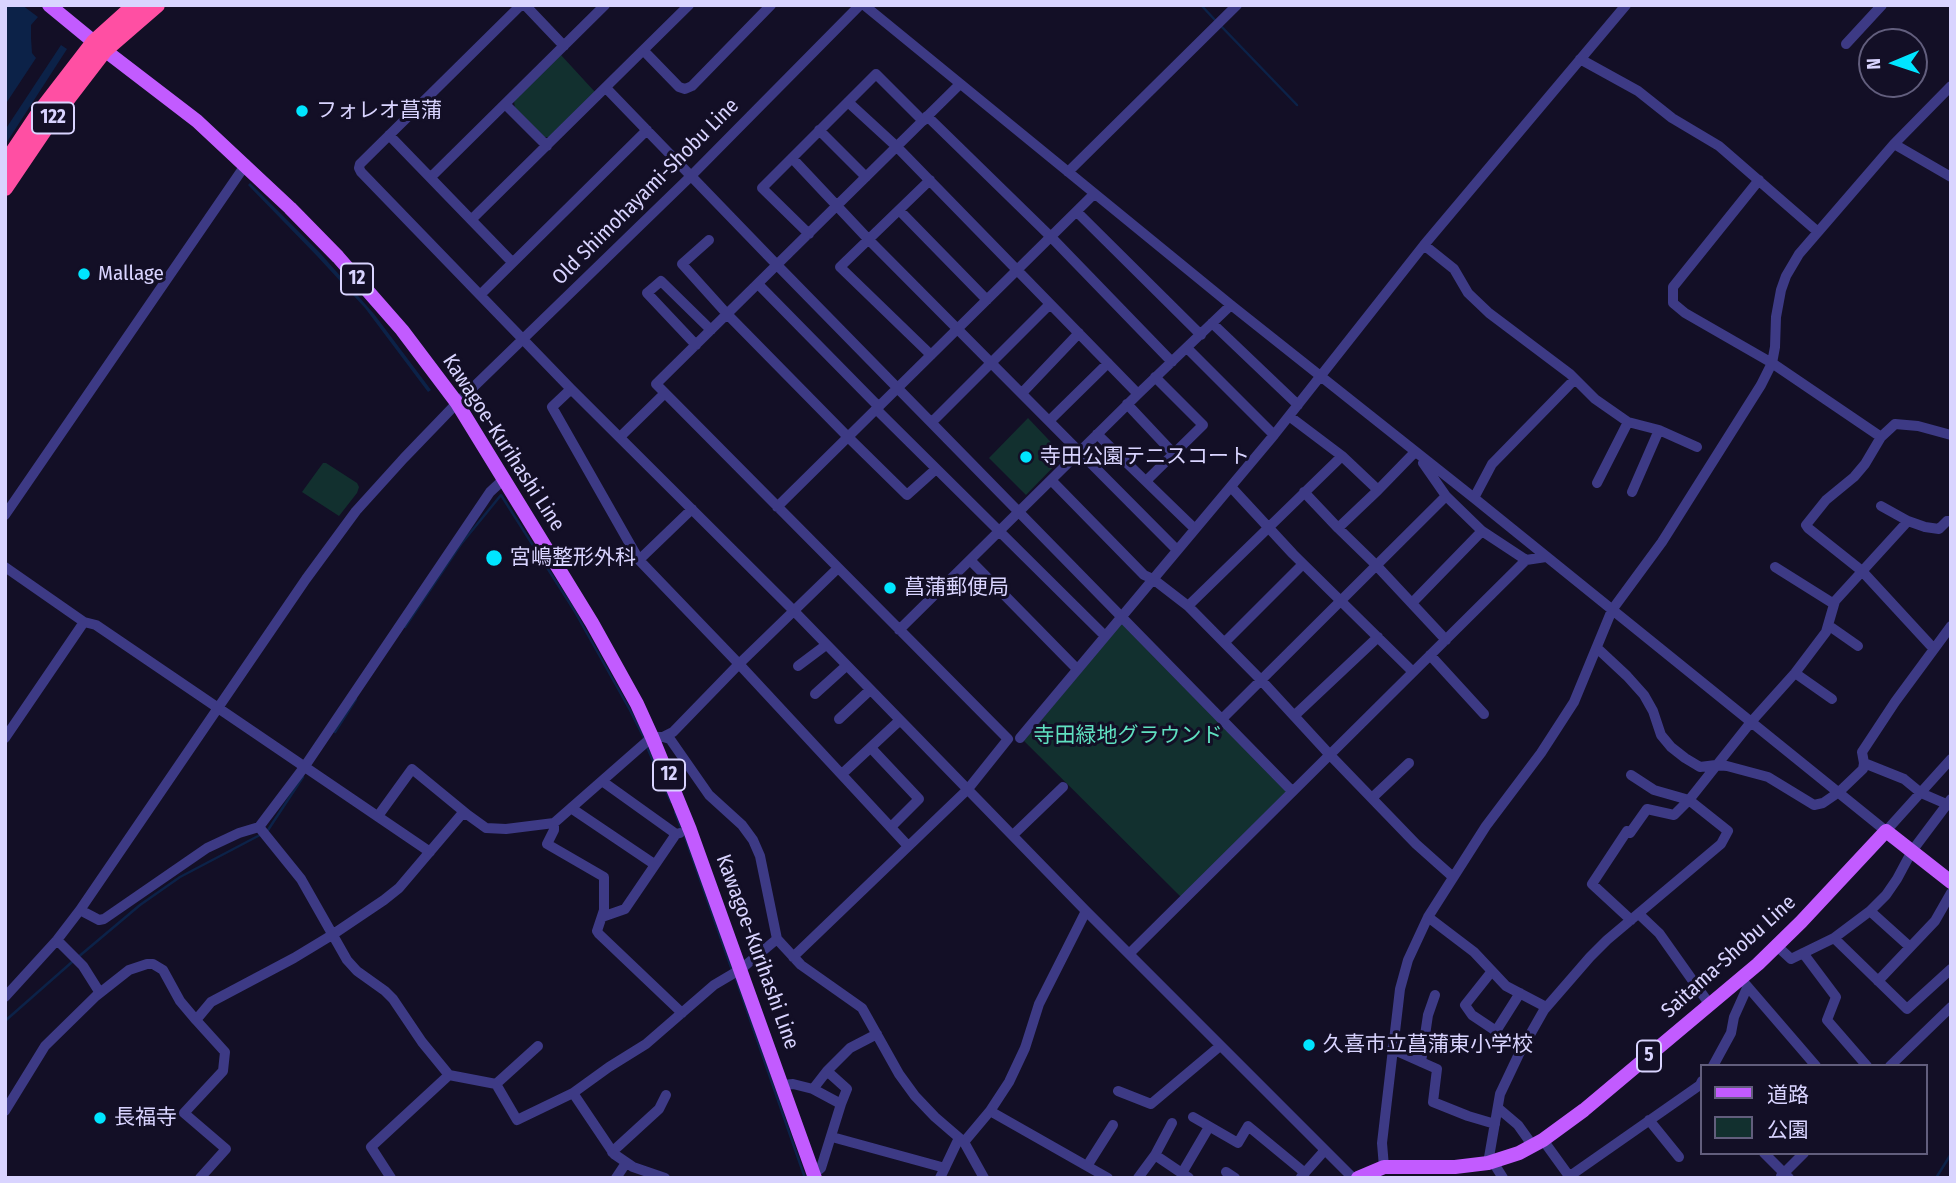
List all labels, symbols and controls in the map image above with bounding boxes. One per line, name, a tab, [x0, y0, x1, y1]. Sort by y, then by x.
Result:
north arrow	[1858, 28, 1928, 98]
text: N	[1862, 58, 1885, 70]
street label: Old Shimohayami-Shobu Line	[548, 94, 744, 290]
place label: フォレオ菖蒲	[316, 98, 442, 124]
road number: 122	[32, 102, 74, 134]
marker: フォレオ菖蒲	[294, 103, 310, 119]
place label: Mallage	[98, 261, 164, 287]
road number: 12	[341, 264, 373, 294]
marker: Mallage	[76, 266, 92, 282]
street label: Kawagoe-Kurihashi Line	[436, 350, 570, 536]
place label: 寺田公園テニスコート	[1040, 444, 1250, 470]
marker: 寺田公園テニスコート	[1018, 449, 1034, 465]
place label: 宮嶋整形外科	[510, 545, 636, 571]
marker: 宮嶋整形外科	[484, 548, 504, 568]
place label: 菖蒲郵便局	[904, 575, 1009, 601]
marker: 菖蒲郵便局	[882, 580, 898, 596]
park label: 寺田緑地グラウンド	[1034, 723, 1222, 749]
road number: 12	[653, 760, 685, 790]
street label: Kawagoe-Kurihashi Line	[710, 851, 804, 1053]
street label: Saitama-Shobu Line	[1657, 890, 1801, 1024]
place label: 久喜市立菖蒲東小学校	[1323, 1032, 1533, 1058]
marker: 久喜市立菖蒲東小学校	[1301, 1037, 1317, 1053]
road number: 5	[1637, 1040, 1661, 1072]
legend	[1700, 1064, 1928, 1155]
text: 道路	[1767, 1082, 1809, 1108]
place label: 長福寺	[114, 1105, 177, 1131]
marker: 長福寺	[92, 1110, 108, 1126]
text: 公園	[1767, 1117, 1809, 1143]

